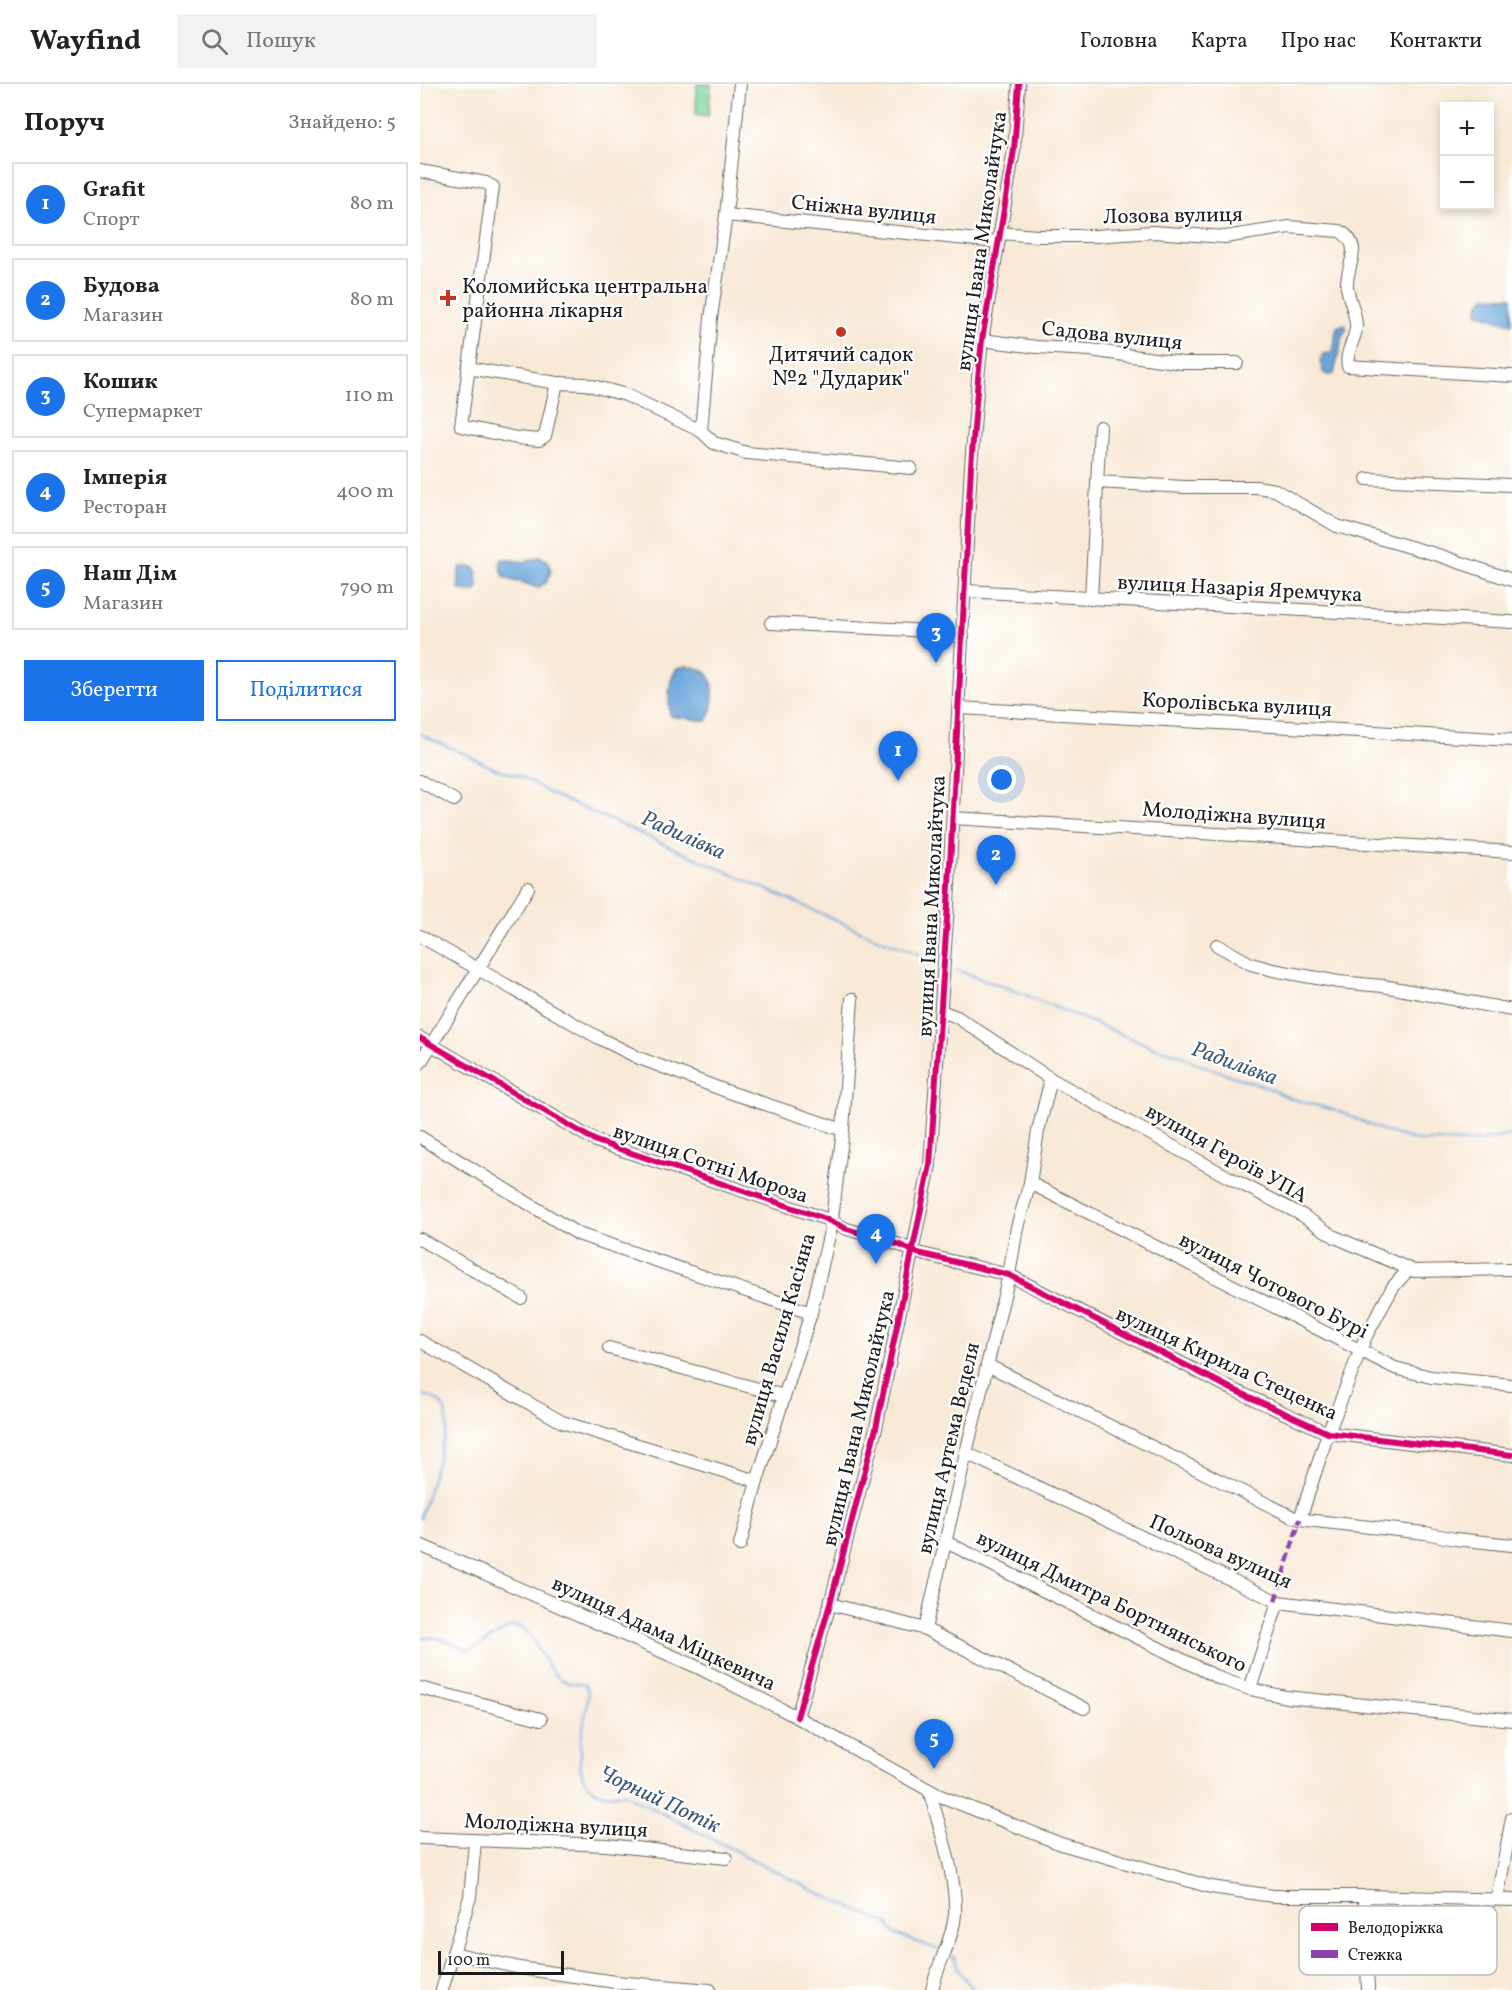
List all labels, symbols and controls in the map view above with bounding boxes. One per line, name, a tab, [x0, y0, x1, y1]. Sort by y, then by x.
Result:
search box	[177, 14, 597, 68]
text: Wayfind	[30, 22, 141, 61]
icon: search	[198, 25, 231, 58]
text: Пошук	[246, 26, 316, 57]
text: Головна	[1080, 27, 1158, 56]
text: Карта	[1191, 27, 1248, 56]
text: Про нас	[1281, 27, 1356, 56]
text: Контакти	[1389, 27, 1482, 56]
map controls	[1440, 102, 1494, 210]
button: +	[1440, 102, 1494, 156]
text: Поруч	[24, 105, 105, 141]
text: Знайдено: 5	[288, 109, 396, 137]
street label: вулиця Івана Миколайчука	[950, 109, 1015, 373]
button: −	[1440, 156, 1494, 210]
text: Grafit	[83, 175, 145, 206]
street label: Сніжна вулиця	[790, 188, 938, 233]
text: 1	[41, 190, 50, 218]
text: 80 m	[350, 190, 394, 218]
street label: Лозова вулиця	[1103, 201, 1243, 232]
text: Спорт	[83, 206, 140, 234]
text: Будова	[83, 271, 160, 302]
place label: Коломийська центральна районна лікарня	[462, 273, 708, 326]
text: 2	[40, 286, 51, 314]
text: 80 m	[350, 286, 394, 314]
marker: Коломийська центральна районна лікарня	[439, 289, 457, 307]
text: Магазин	[83, 302, 163, 330]
street label: Садова вулиця	[1040, 315, 1184, 358]
marker: Дитячий садок №2 "Дударик"	[834, 325, 848, 339]
place label: Дитячий садок №2 "Дударик"	[769, 341, 913, 394]
text: Кошик	[83, 367, 158, 398]
text: 3	[40, 382, 51, 410]
text: 110 m	[345, 382, 394, 410]
text: Супермаркет	[83, 398, 203, 426]
text: Імперія	[83, 463, 167, 494]
text: 4	[39, 478, 52, 506]
text: 400 m	[336, 478, 394, 506]
text: Ресторан	[83, 494, 167, 522]
text: Наш Дім	[83, 559, 177, 590]
street label: вулиця Назарія Яремчука	[1117, 569, 1363, 610]
text: 5	[41, 574, 50, 602]
text: 790 m	[340, 574, 394, 602]
text: Магазин	[83, 590, 163, 618]
pin: 3	[916, 614, 956, 663]
button: Зберегти	[24, 660, 204, 721]
button: Поділитися	[216, 660, 396, 721]
street label: Королівська вулиця	[1141, 686, 1333, 725]
pin: 1	[878, 732, 918, 781]
your location	[987, 765, 1016, 794]
street label: вулиця Івана Миколайчука	[911, 774, 954, 1038]
street label: Молодіжна вулиця	[1141, 796, 1327, 837]
water label: Радилівка	[636, 804, 730, 869]
pin: 2	[976, 836, 1016, 885]
water label: Радилівка	[1187, 1034, 1281, 1094]
street label: вулиця Героїв УПА	[1140, 1098, 1313, 1211]
street label: вулиця Сотні Мороза	[609, 1117, 812, 1211]
pin: 4	[856, 1214, 896, 1264]
street label: вулиця Чотового Бурі	[1174, 1226, 1373, 1347]
street label: вулиця Василя Касіяна	[735, 1230, 824, 1449]
street label: вулиця Івана Миколайчука	[816, 1287, 903, 1549]
street label: вулиця Кирила Стеценка	[1111, 1300, 1342, 1429]
street label: вулиця Артема Веделя	[911, 1340, 988, 1557]
street label: Польова вулиця	[1144, 1508, 1297, 1597]
street label: вулиця Дмитра Бортнянського	[971, 1524, 1251, 1681]
street label: вулиця Адама Міцкевича	[547, 1570, 780, 1699]
pin: 5	[914, 1720, 954, 1769]
water label: Чорний Потік	[593, 1759, 725, 1842]
street label: Молодіжна вулиця	[463, 1807, 649, 1846]
legend	[1299, 1906, 1497, 1975]
text: Велодоріжка	[1348, 1918, 1444, 1940]
text: Стежка	[1348, 1945, 1403, 1967]
scale bar	[438, 1948, 564, 1976]
text: 100 m	[447, 1950, 490, 1972]

